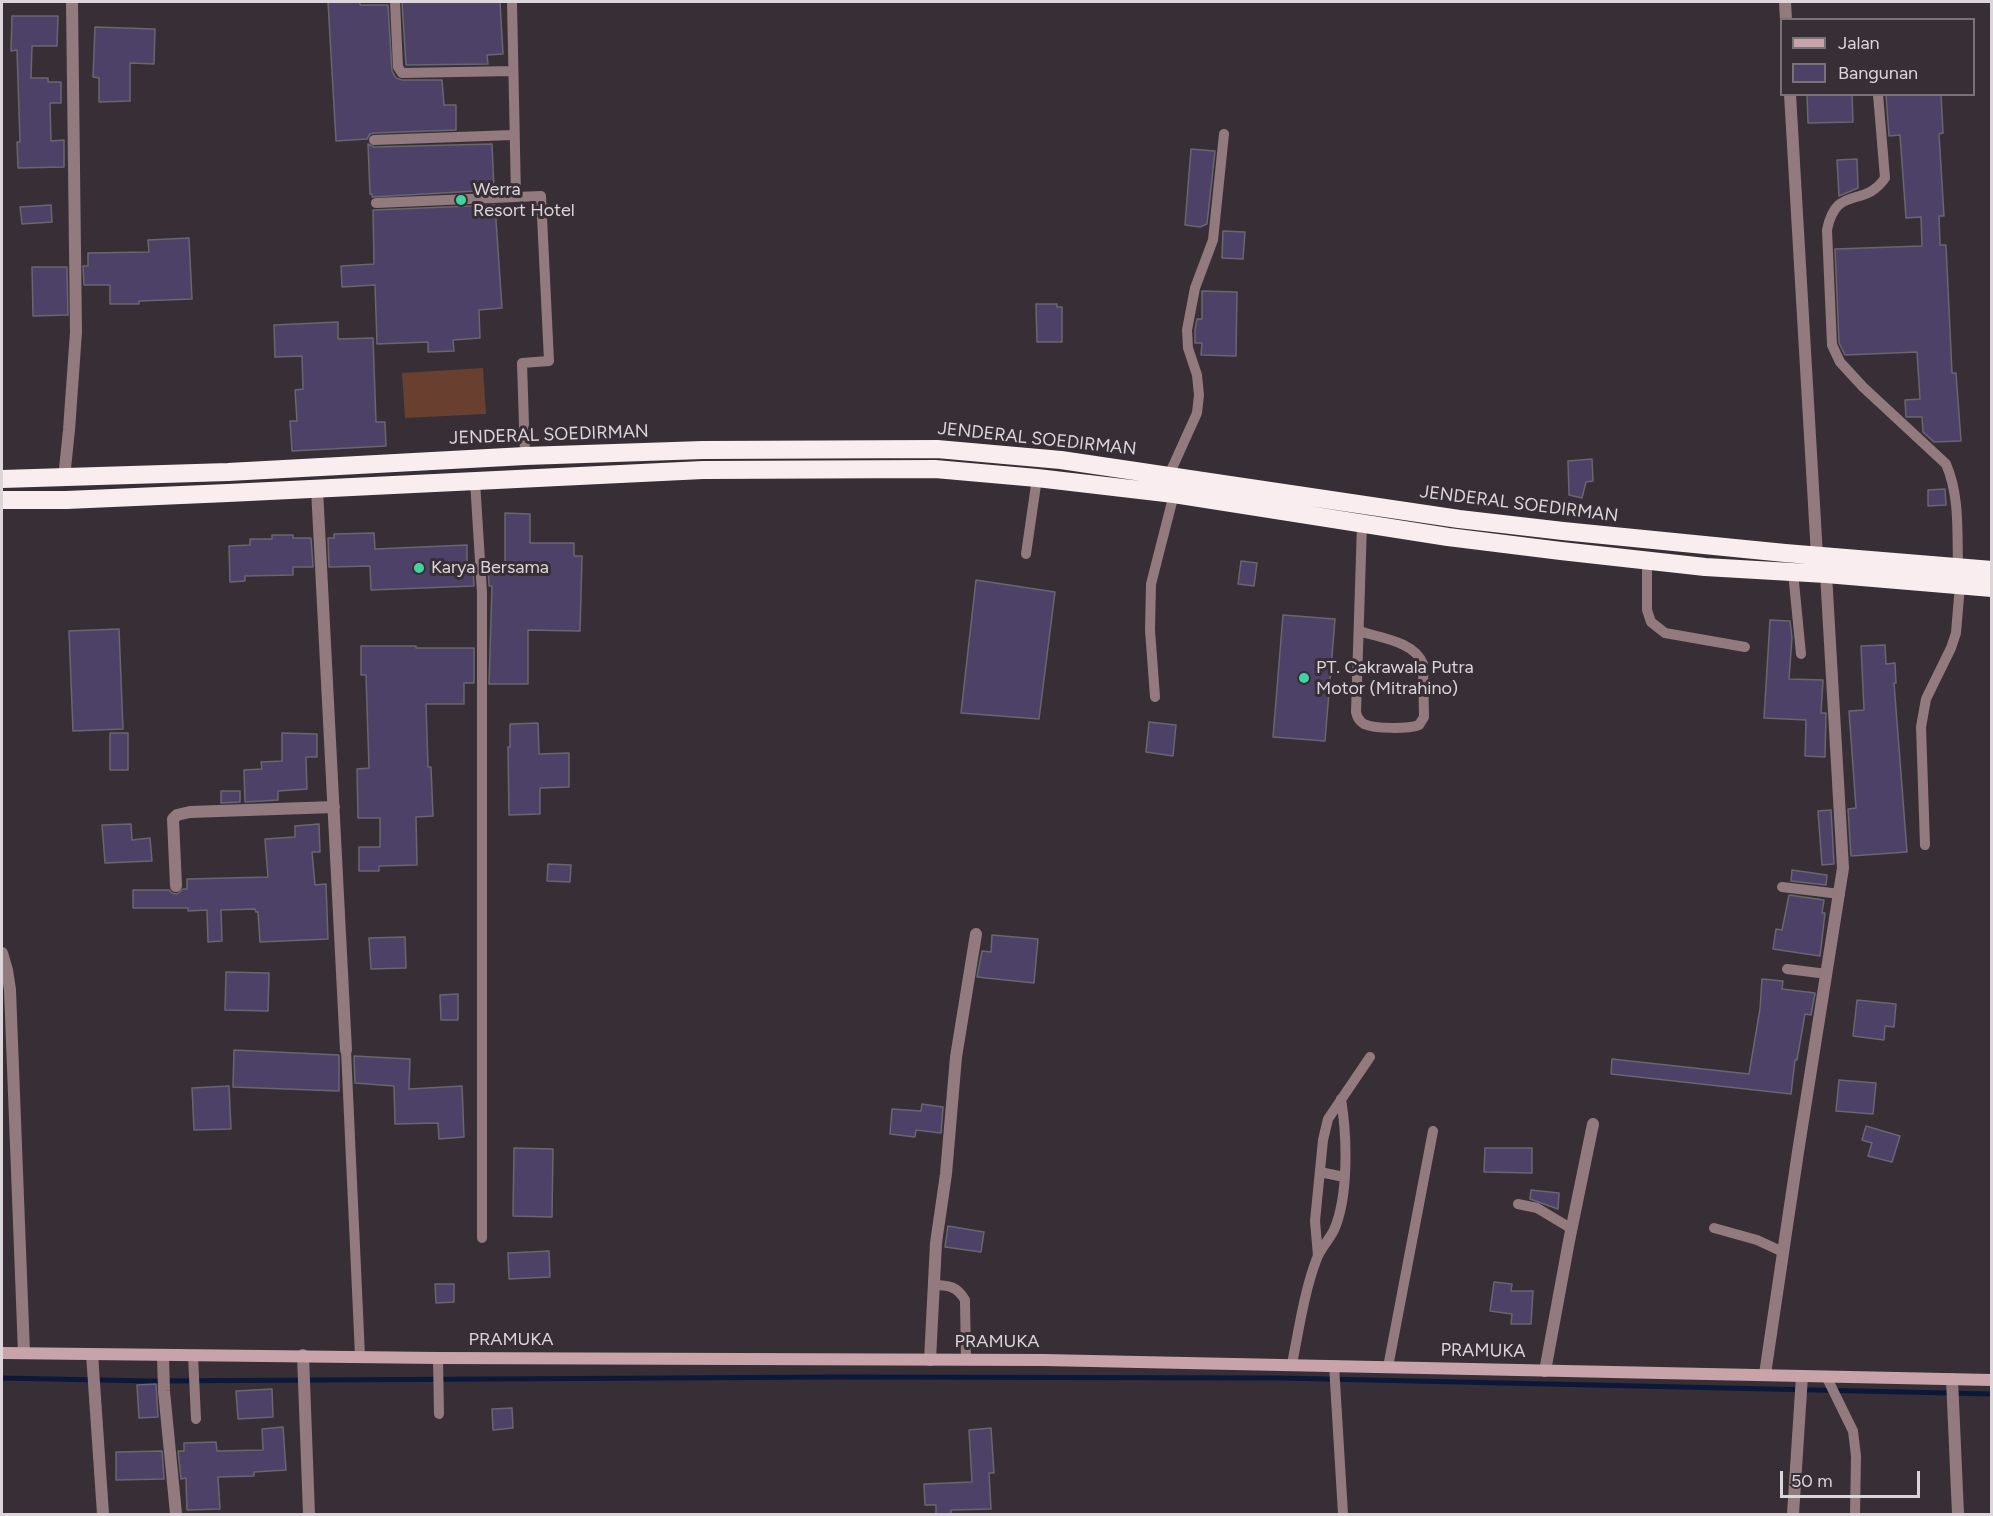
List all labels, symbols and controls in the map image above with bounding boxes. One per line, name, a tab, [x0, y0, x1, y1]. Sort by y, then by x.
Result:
legend	[1780, 18, 1975, 96]
text: Jalan	[1838, 32, 1880, 54]
text: Bangunan	[1838, 62, 1918, 84]
place label: Werra Resort Hotel	[473, 179, 575, 222]
marker: Werra Resort Hotel	[454, 193, 468, 207]
street label: JENDERAL SOEDIRMAN	[937, 418, 1137, 460]
street label: JENDERAL SOEDIRMAN	[449, 421, 649, 449]
street label: JENDERAL SOEDIRMAN	[1419, 481, 1619, 527]
place label: Karya Bersama	[431, 557, 549, 579]
marker: Karya Bersama	[412, 561, 426, 575]
place label: PT. Cakrawala Putra Motor (Mitrahino)	[1316, 657, 1474, 700]
marker: PT. Cakrawala Putra Motor (Mitrahino)	[1297, 671, 1311, 685]
street label: PRAMUKA	[468, 1329, 554, 1351]
street label: PRAMUKA	[954, 1331, 1040, 1353]
street label: PRAMUKA	[1440, 1339, 1526, 1363]
scale bar	[1783, 1459, 1922, 1497]
text: 50 m	[1791, 1470, 1833, 1492]

